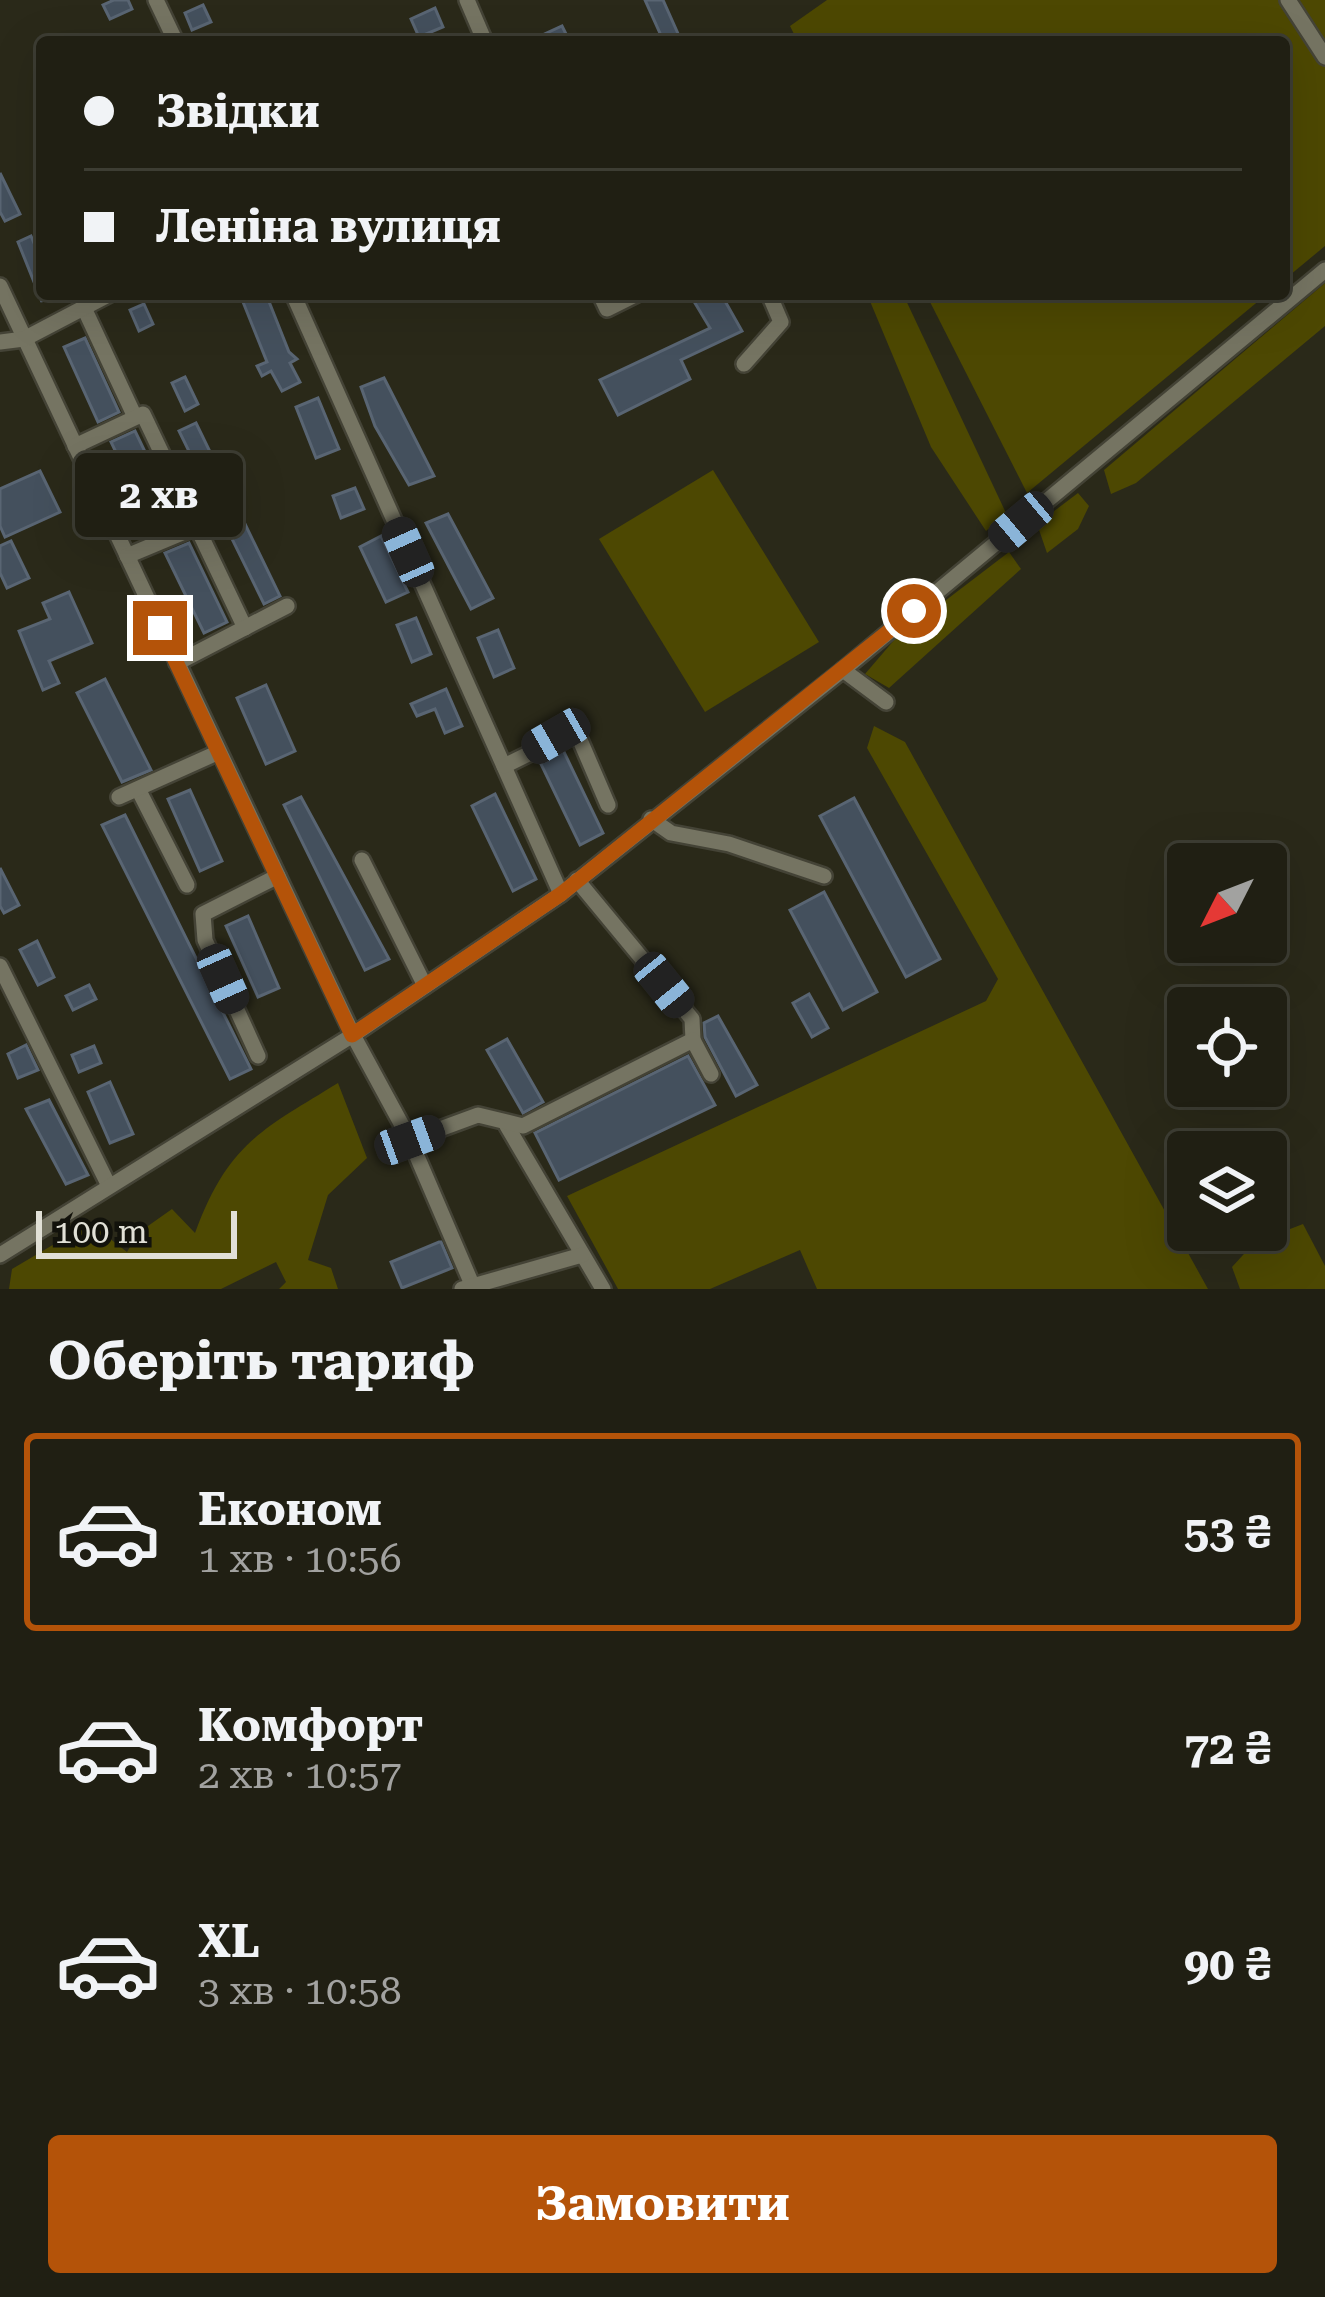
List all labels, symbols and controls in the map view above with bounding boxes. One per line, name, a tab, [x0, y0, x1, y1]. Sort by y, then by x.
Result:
text: Звідки	[156, 85, 320, 138]
text: Леніна вулиця	[156, 200, 501, 253]
callout: 2 хв	[76, 454, 244, 538]
text: 2 хв	[119, 472, 199, 518]
car	[982, 485, 1060, 559]
car	[377, 512, 439, 592]
route start	[887, 584, 941, 638]
route end	[133, 601, 187, 655]
car	[516, 702, 596, 770]
north arrow	[1167, 843, 1287, 963]
map controls	[1167, 843, 1287, 1251]
car	[192, 939, 254, 1019]
car	[627, 946, 701, 1024]
button: locate	[1167, 987, 1287, 1107]
car	[370, 1111, 450, 1169]
button: layers	[1167, 1131, 1287, 1251]
scale bar	[36, 1205, 237, 1258]
text: 100 m	[54, 1212, 148, 1251]
text: Оберіть тариф	[48, 1329, 475, 1392]
icon: car	[54, 1478, 162, 1586]
text: Економ	[198, 1483, 382, 1536]
text: 53 ₴	[1184, 1506, 1271, 1559]
text: 1 хв · 10:56	[198, 1536, 402, 1582]
icon: car	[54, 1694, 162, 1802]
text: Комфорт	[198, 1699, 423, 1752]
text: 72 ₴	[1184, 1722, 1271, 1775]
text: 2 хв · 10:57	[198, 1752, 402, 1798]
icon: car	[54, 1910, 162, 2018]
text: XL	[198, 1915, 260, 1968]
text: 90 ₴	[1184, 1938, 1271, 1991]
text: 3 хв · 10:58	[198, 1968, 402, 2014]
button: Замовити	[48, 2135, 1277, 2273]

